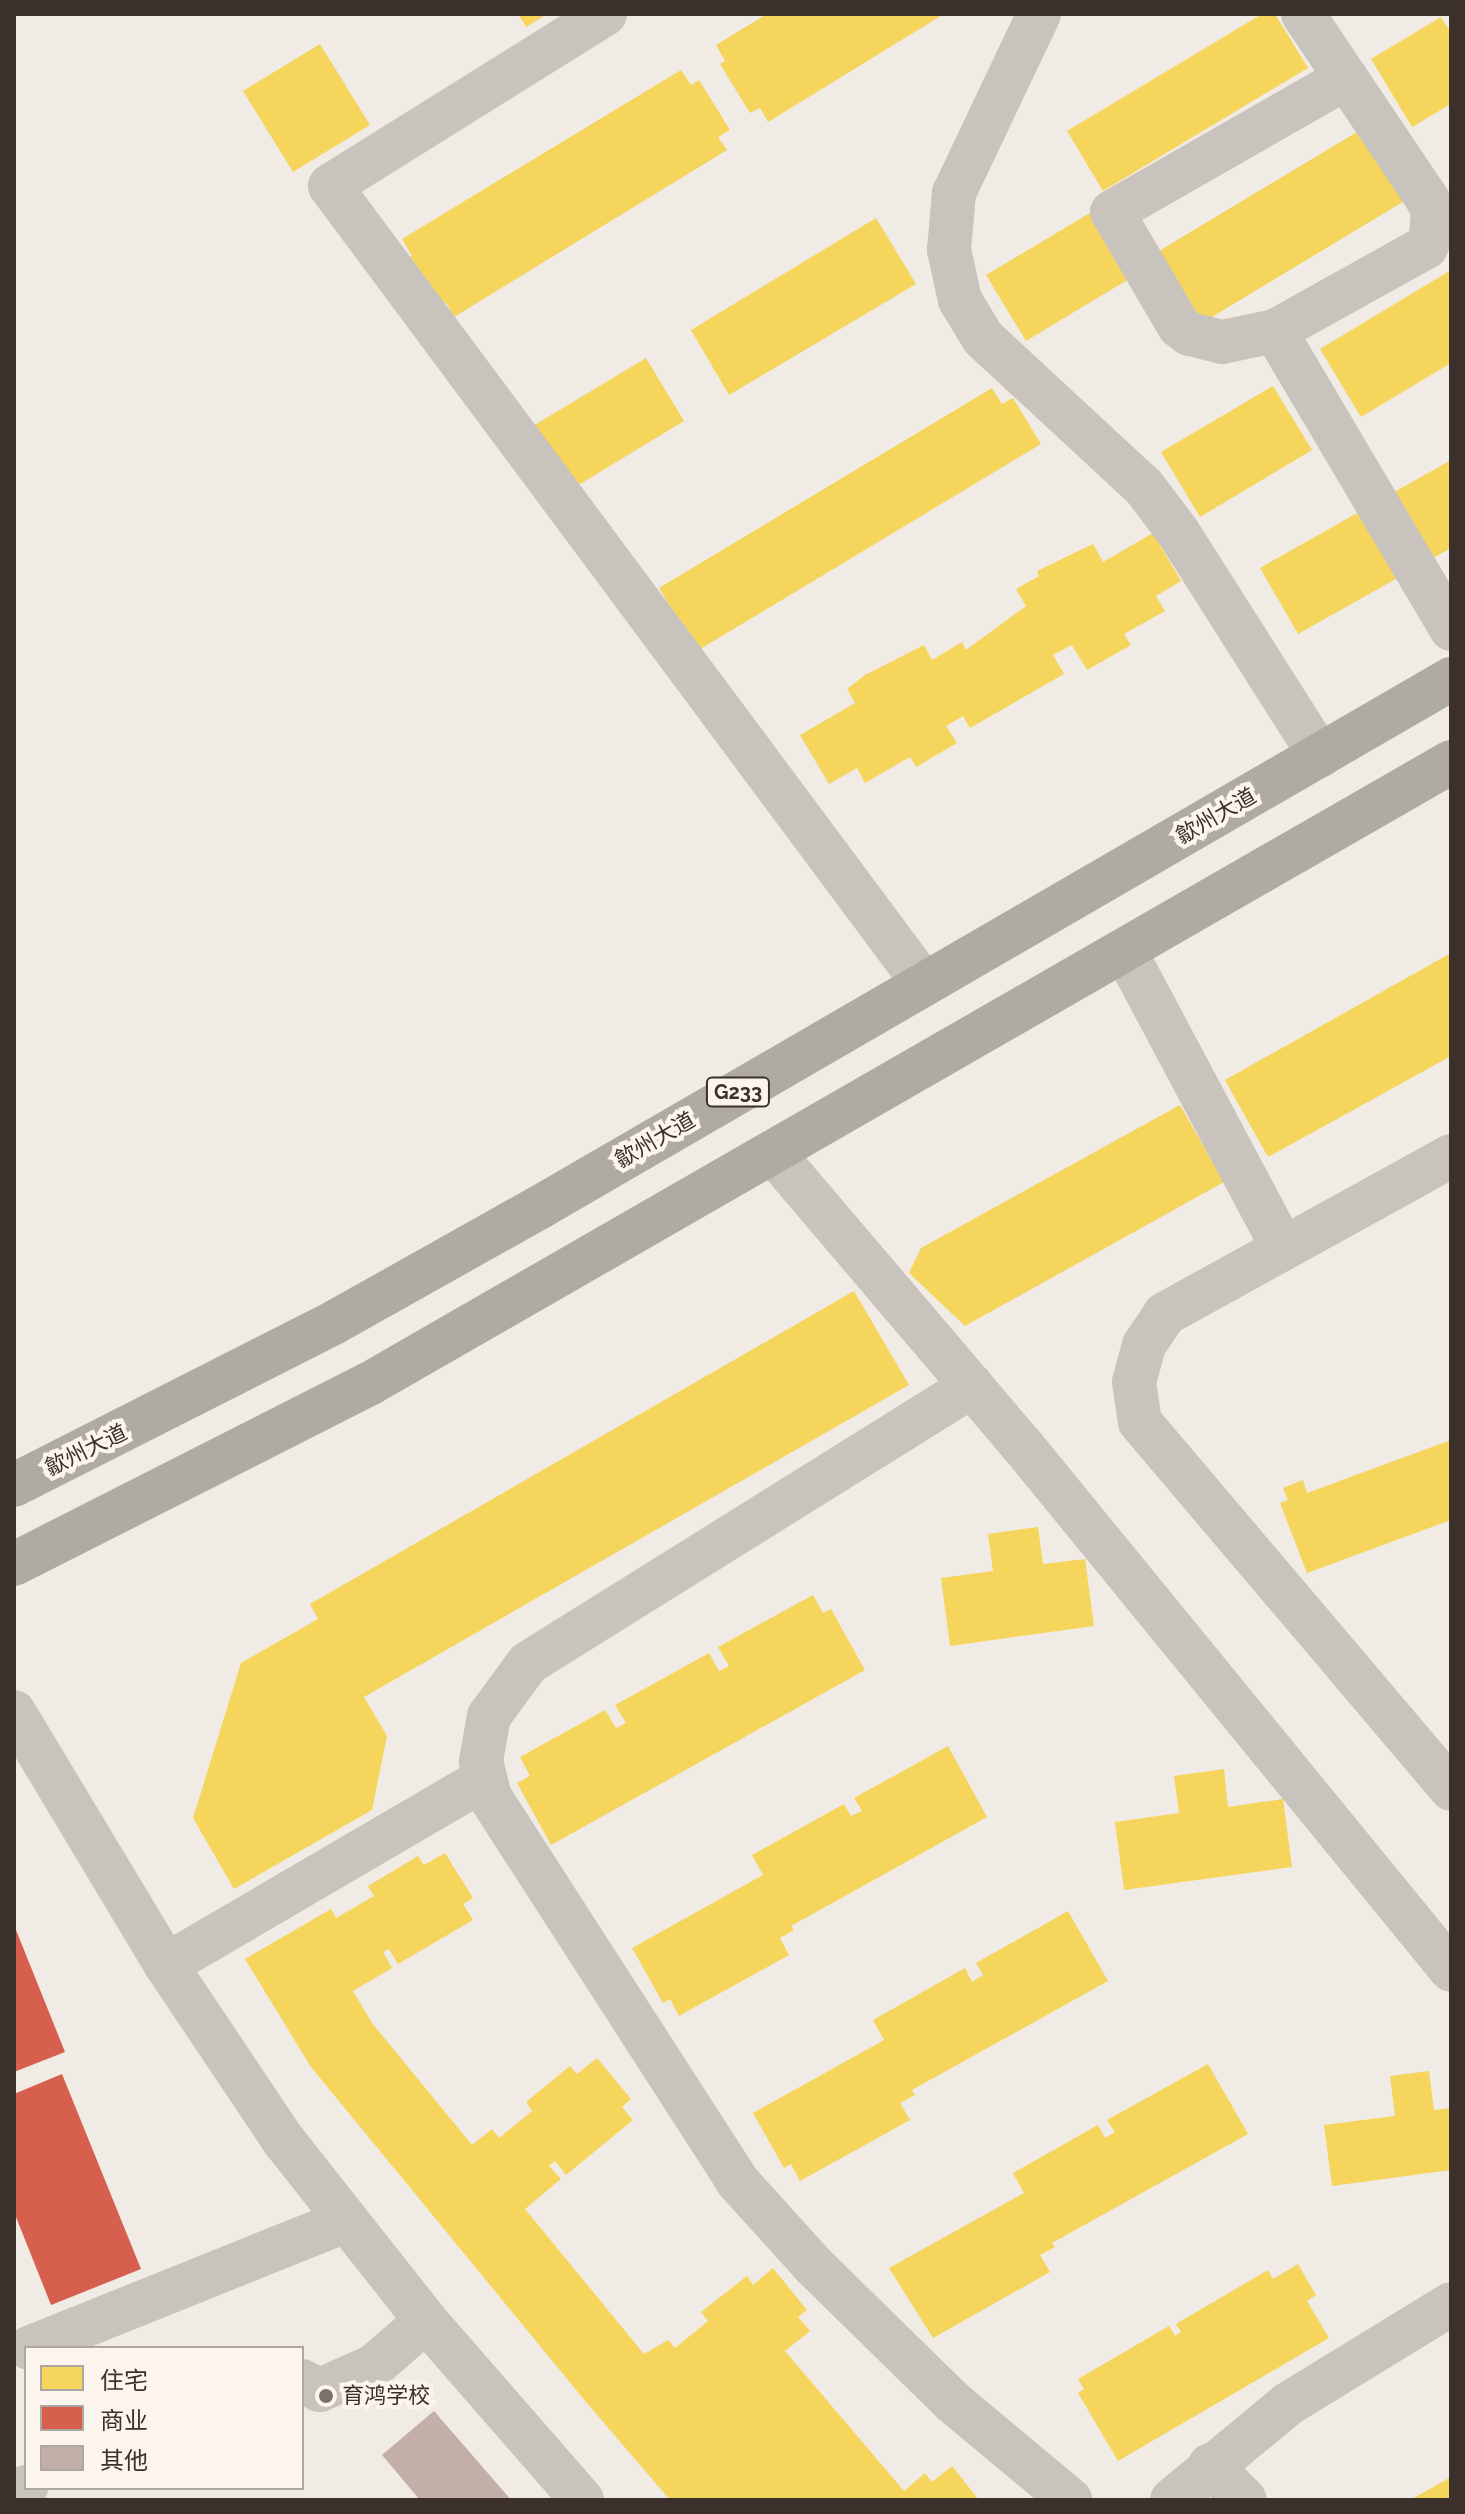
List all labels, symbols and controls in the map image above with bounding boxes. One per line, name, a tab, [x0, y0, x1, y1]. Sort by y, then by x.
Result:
street label: 歙州大道	[1171, 783, 1261, 849]
road number: G233	[704, 1076, 772, 1108]
street label: 歙州大道	[610, 1107, 700, 1173]
street label: 歙州大道	[41, 1419, 131, 1481]
legend	[24, 2346, 304, 2490]
text: 住宅	[100, 2366, 148, 2395]
place label: 育鸿学校	[342, 2383, 430, 2409]
marker: 育鸿学校	[317, 2387, 335, 2405]
text: 商业	[100, 2406, 148, 2435]
text: 其他	[100, 2446, 148, 2475]

